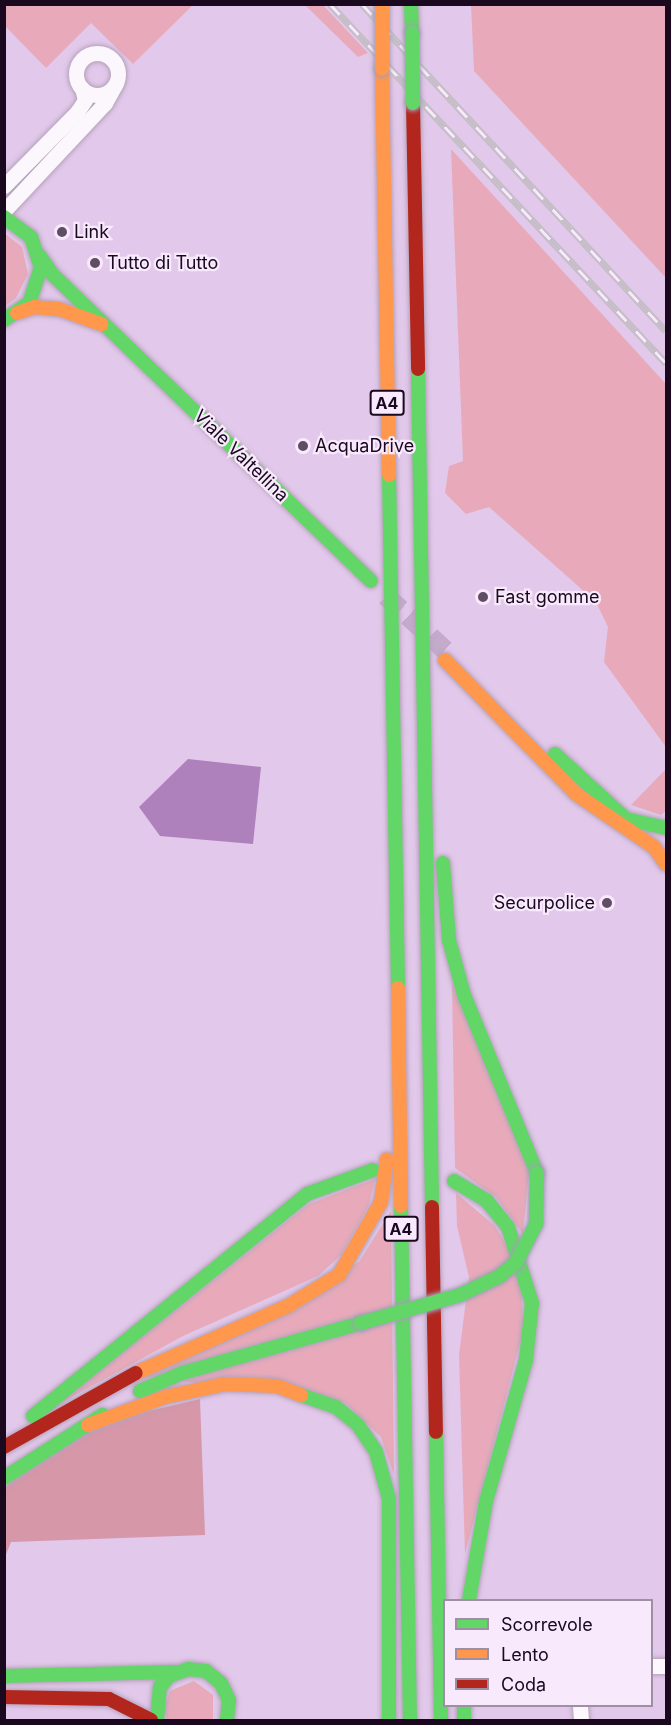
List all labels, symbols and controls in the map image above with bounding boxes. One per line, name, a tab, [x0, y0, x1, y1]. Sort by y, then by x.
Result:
place label: Link	[74, 221, 109, 243]
marker: Link	[55, 225, 69, 239]
place label: Tutto di Tutto	[107, 252, 218, 274]
marker: Tutto di Tutto	[88, 256, 102, 270]
road number: A4	[369, 390, 405, 416]
street label: Viale Valtellina	[189, 405, 293, 507]
place label: AcquaDrive	[315, 435, 414, 457]
marker: AcquaDrive	[296, 439, 310, 453]
place label: Fast gomme	[495, 586, 600, 608]
marker: Fast gomme	[476, 590, 490, 604]
place label: Securpolice	[494, 892, 595, 914]
marker: Securpolice	[600, 896, 614, 910]
road number: A4	[383, 1216, 419, 1242]
legend	[443, 1599, 653, 1707]
text: Scorrevole	[501, 1614, 593, 1635]
text: Lento	[501, 1644, 549, 1665]
text: Coda	[501, 1674, 546, 1695]

